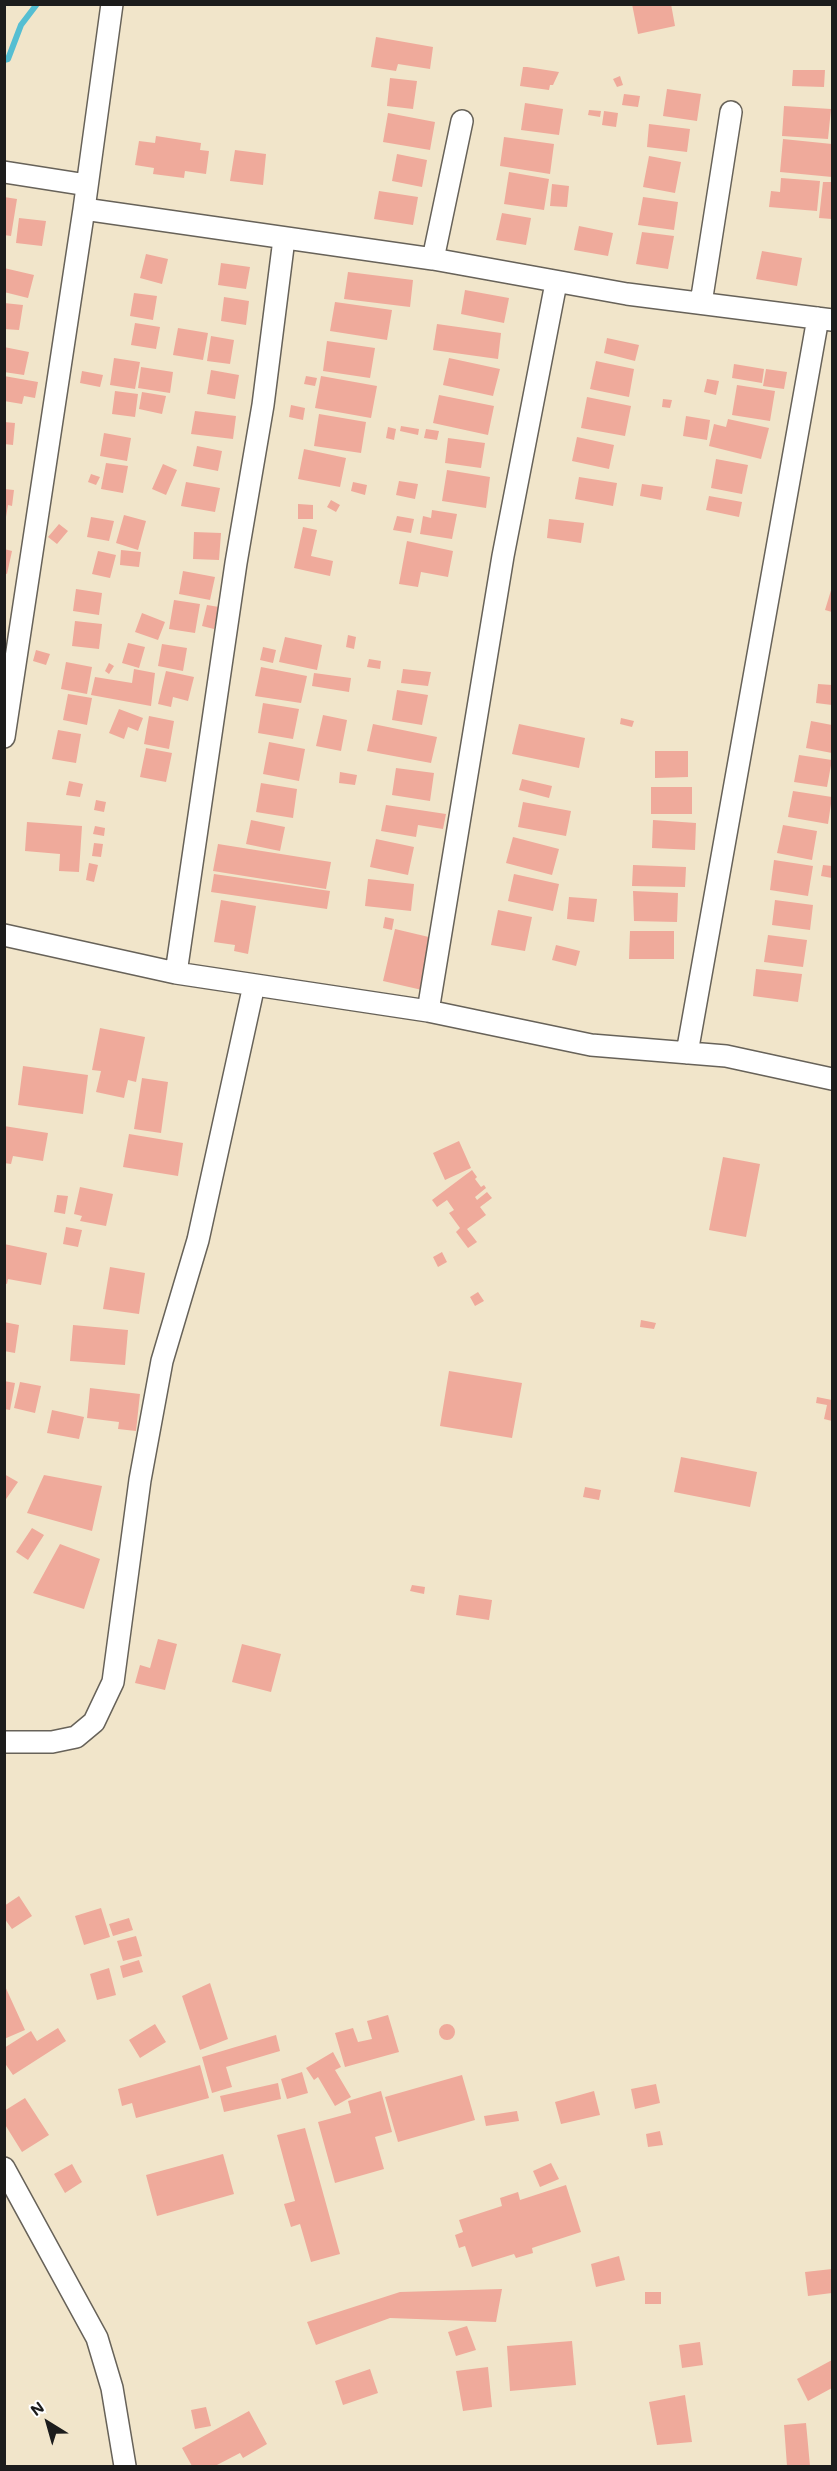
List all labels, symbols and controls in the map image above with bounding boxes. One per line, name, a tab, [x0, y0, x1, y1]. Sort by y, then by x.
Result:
north arrow	[18, 2393, 78, 2453]
text: N	[26, 2396, 48, 2420]

